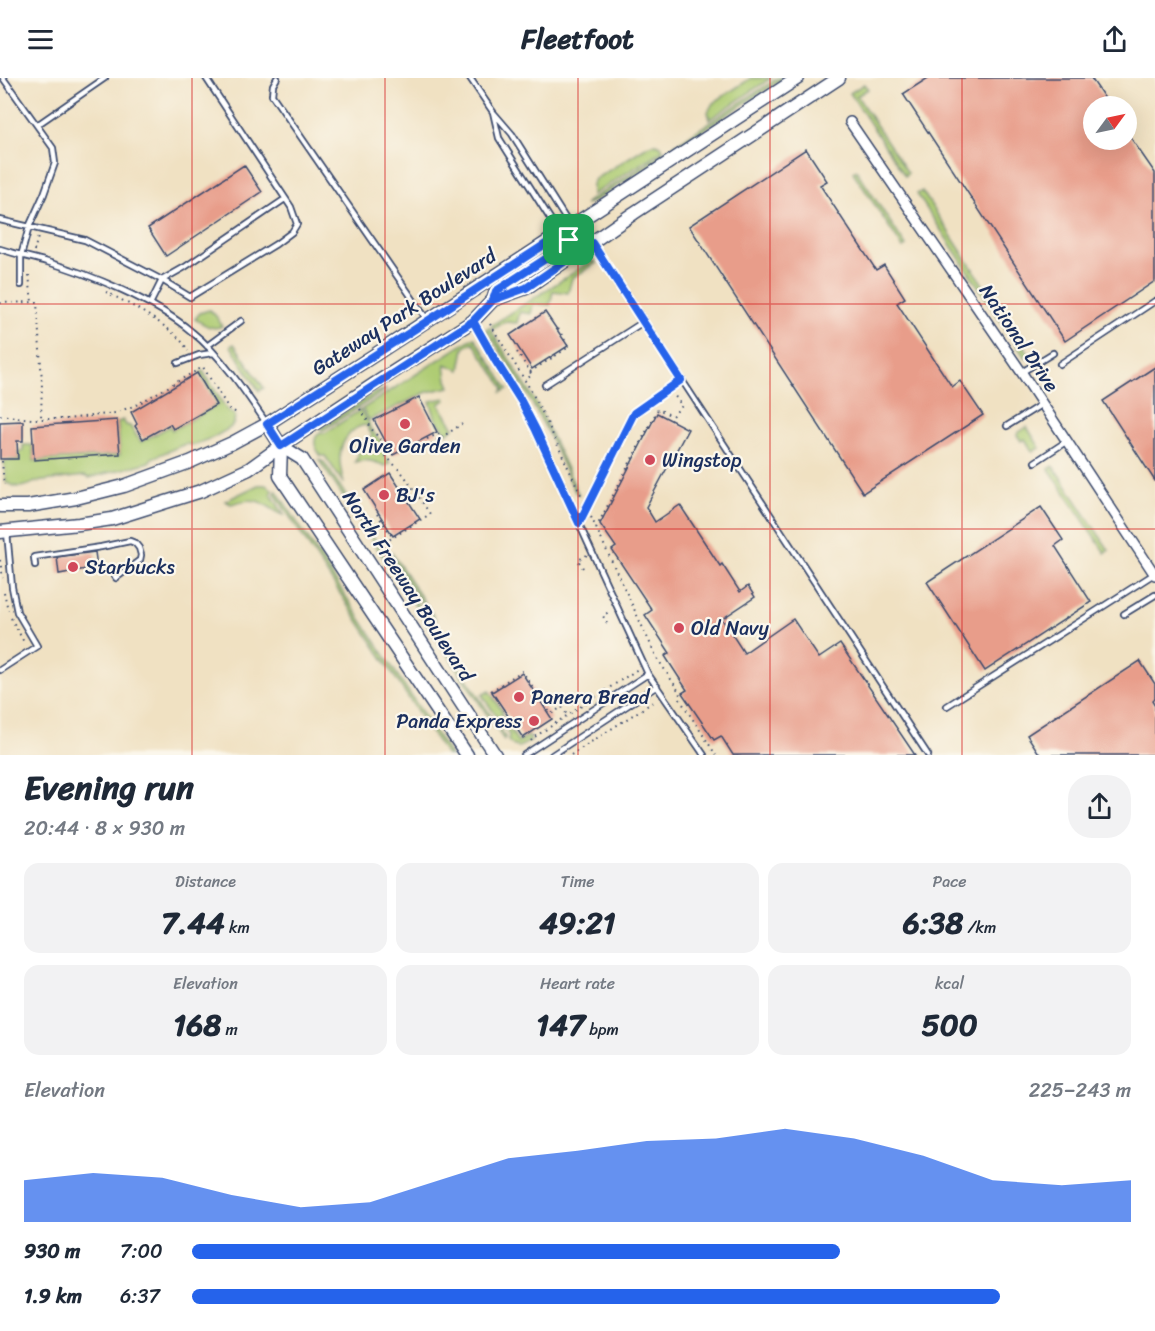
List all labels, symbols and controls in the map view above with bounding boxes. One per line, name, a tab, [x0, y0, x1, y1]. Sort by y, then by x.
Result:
text: Fleetfoot	[521, 15, 634, 63]
icon: menu	[24, 23, 57, 56]
icon: share	[1098, 23, 1131, 56]
north arrow	[1083, 96, 1137, 150]
map controls	[1083, 96, 1137, 150]
pin	[543, 214, 594, 265]
icon: arrive	[552, 223, 585, 256]
street label: Gateway Park Boulevard	[304, 238, 505, 385]
street label: National Drive	[970, 277, 1068, 400]
marker: Olive Garden	[398, 417, 412, 431]
place label: Olive Garden	[349, 429, 461, 464]
place label: Wingstop	[662, 443, 742, 478]
marker: Wingstop	[643, 453, 657, 467]
place label: BJ's	[396, 478, 436, 513]
street label: North Freeway Boulevard	[333, 483, 484, 690]
marker: BJ's	[377, 488, 391, 502]
place label: Starbucks	[85, 550, 176, 585]
marker: Starbucks	[66, 560, 80, 574]
place label: Old Navy	[691, 611, 770, 646]
marker: Old Navy	[672, 621, 686, 635]
place label: Panera Bread	[531, 680, 651, 715]
marker: Panera Bread	[512, 690, 526, 704]
place label: Panda Express	[396, 704, 523, 739]
marker: Panda Express	[527, 714, 541, 728]
text: Evening run	[24, 759, 194, 817]
button: share	[1068, 775, 1131, 838]
text: 20:44 · 8 × 930 m	[24, 811, 185, 846]
text: Distance	[175, 867, 236, 896]
text: Time	[561, 867, 594, 896]
text: Pace	[933, 867, 966, 896]
text: 7.44	[161, 896, 225, 950]
text: 49:21	[539, 896, 616, 950]
text: 6:38	[903, 896, 963, 950]
text: km	[225, 913, 250, 942]
text: /km	[963, 913, 996, 942]
text: Elevation	[173, 969, 238, 998]
text: Heart rate	[540, 969, 615, 998]
text: kcal	[935, 969, 964, 998]
text: 168	[173, 998, 221, 1052]
text: 147	[536, 998, 585, 1052]
text: 500	[921, 998, 978, 1052]
text: m	[221, 1015, 238, 1044]
text: bpm	[585, 1015, 619, 1044]
text: Elevation	[24, 1073, 105, 1108]
text: 225–243 m	[1029, 1073, 1131, 1108]
text: 930 m	[24, 1234, 80, 1269]
text: 7:00	[120, 1234, 163, 1269]
text: 1.9 km	[24, 1279, 82, 1314]
text: 6:37	[120, 1279, 160, 1314]

